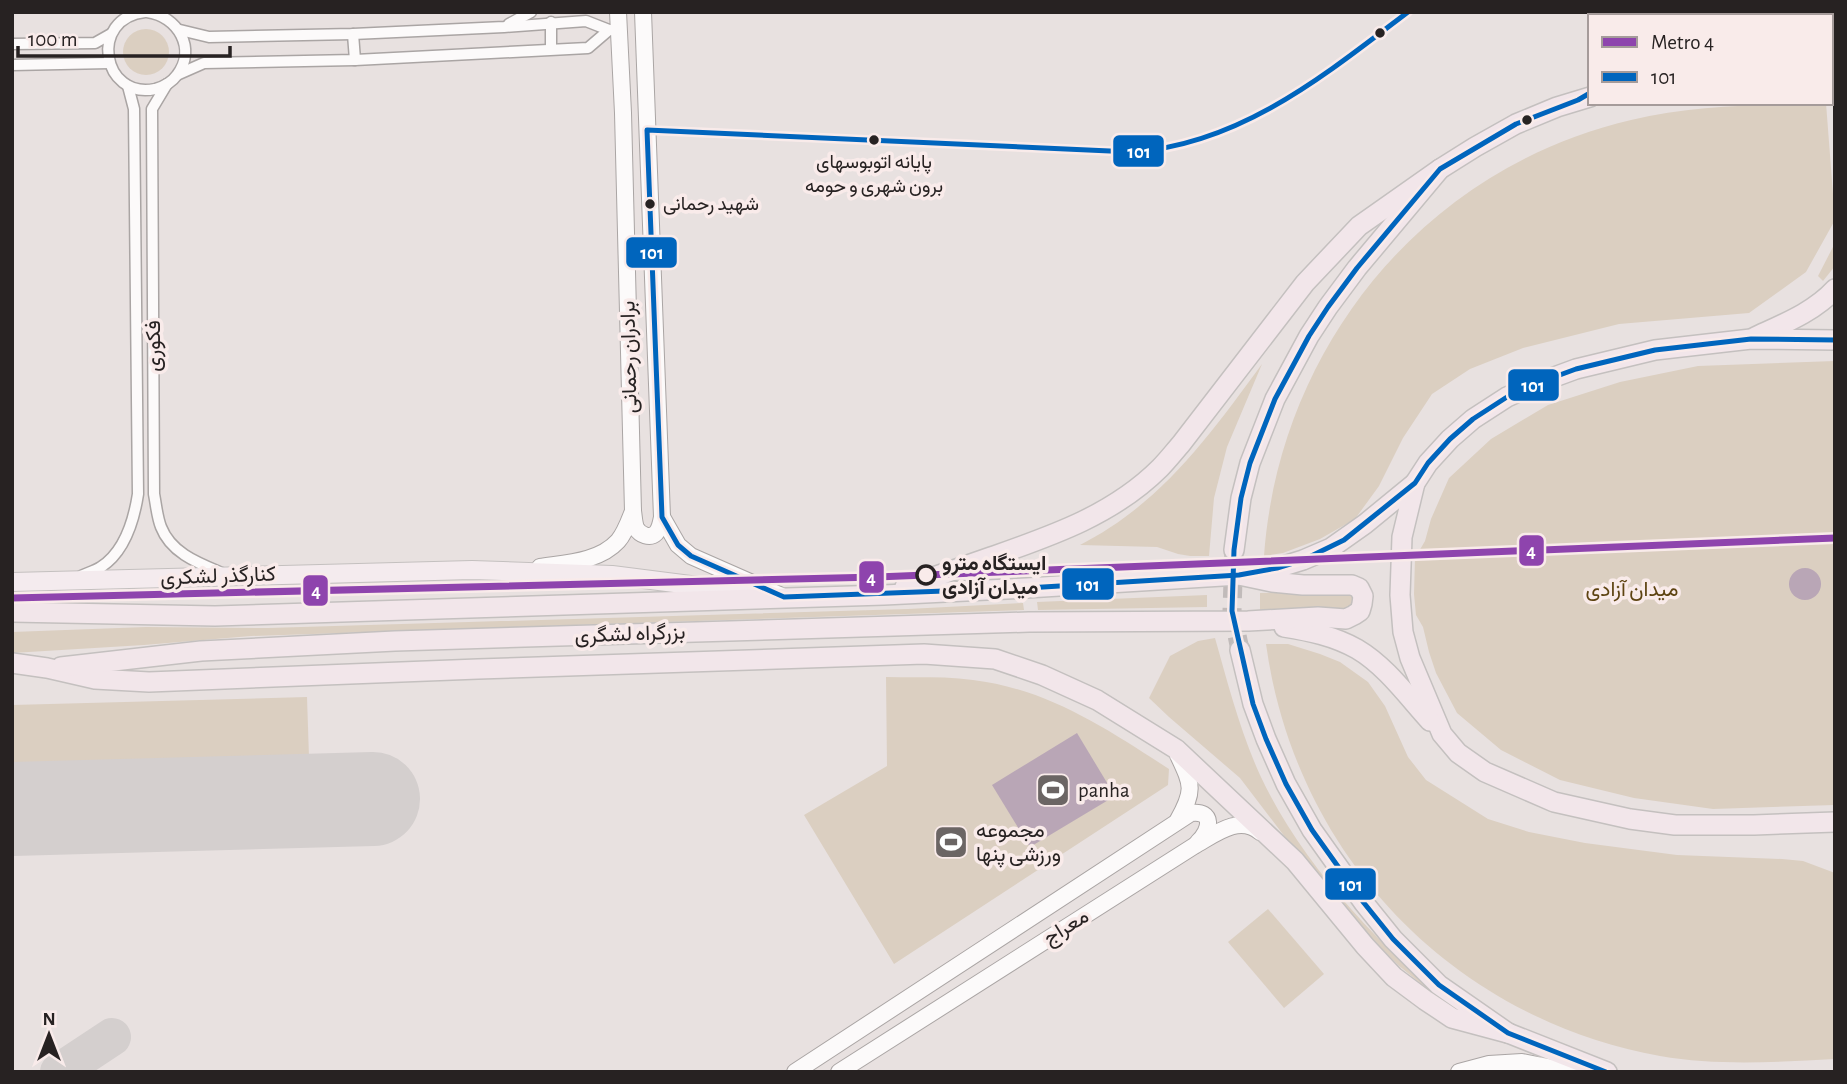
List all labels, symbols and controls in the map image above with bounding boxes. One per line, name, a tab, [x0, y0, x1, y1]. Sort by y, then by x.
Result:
scale bar	[18, 14, 229, 58]
legend	[1588, 14, 1833, 105]
unlabelled marker	[1373, 26, 1387, 40]
text: 100 m	[28, 29, 78, 50]
text: Metro 4	[1651, 32, 1714, 53]
text: 101	[1651, 67, 1677, 88]
unlabelled marker	[1520, 113, 1534, 127]
marker: پایانه اتوبوسهای برون شهری و حومه	[867, 133, 881, 147]
line badge: 101	[1112, 134, 1165, 168]
text: 101	[1127, 143, 1151, 162]
place label: پایانه اتوبوسهای برون شهری و حومه	[805, 153, 943, 197]
place label: شهید رحمانی	[663, 195, 759, 215]
marker: شهید رحمانی	[643, 197, 657, 211]
line badge: 101	[625, 236, 678, 269]
text: 101	[640, 244, 664, 263]
street label: برادران رحمانی	[618, 300, 642, 414]
street label: فکوری	[143, 320, 166, 372]
line badge: 101	[1507, 368, 1560, 402]
text: 101	[1521, 377, 1545, 396]
line badge: 4	[1518, 534, 1545, 567]
text: 4	[1526, 542, 1536, 561]
place label: ایستگاه مترو میدان آزادی	[942, 552, 1047, 600]
line badge: 4	[858, 560, 885, 594]
street label: کنارگذر لشکری	[160, 563, 276, 591]
marker: ایستگاه مترو میدان آزادی	[916, 565, 936, 585]
line badge: 101	[1061, 567, 1115, 601]
text: 4	[866, 569, 876, 588]
line badge: 4	[302, 574, 329, 607]
text: 101	[1076, 576, 1100, 595]
park label: میدان آزادی	[1586, 579, 1678, 602]
text: 4	[311, 582, 321, 601]
street label: بزرگراه لشگری	[574, 622, 686, 648]
sports icon: panha	[1034, 771, 1072, 809]
place label: panha	[1078, 780, 1130, 801]
place label: مجموعه ورزشی پنها	[976, 820, 1061, 868]
sports icon: مجموعه ورزشی پنها	[932, 823, 970, 861]
line badge: 101	[1324, 867, 1377, 901]
text: 101	[1339, 876, 1363, 895]
street label: معراج	[1040, 905, 1094, 951]
north arrow	[14, 1000, 84, 1070]
text: N	[42, 1010, 56, 1029]

